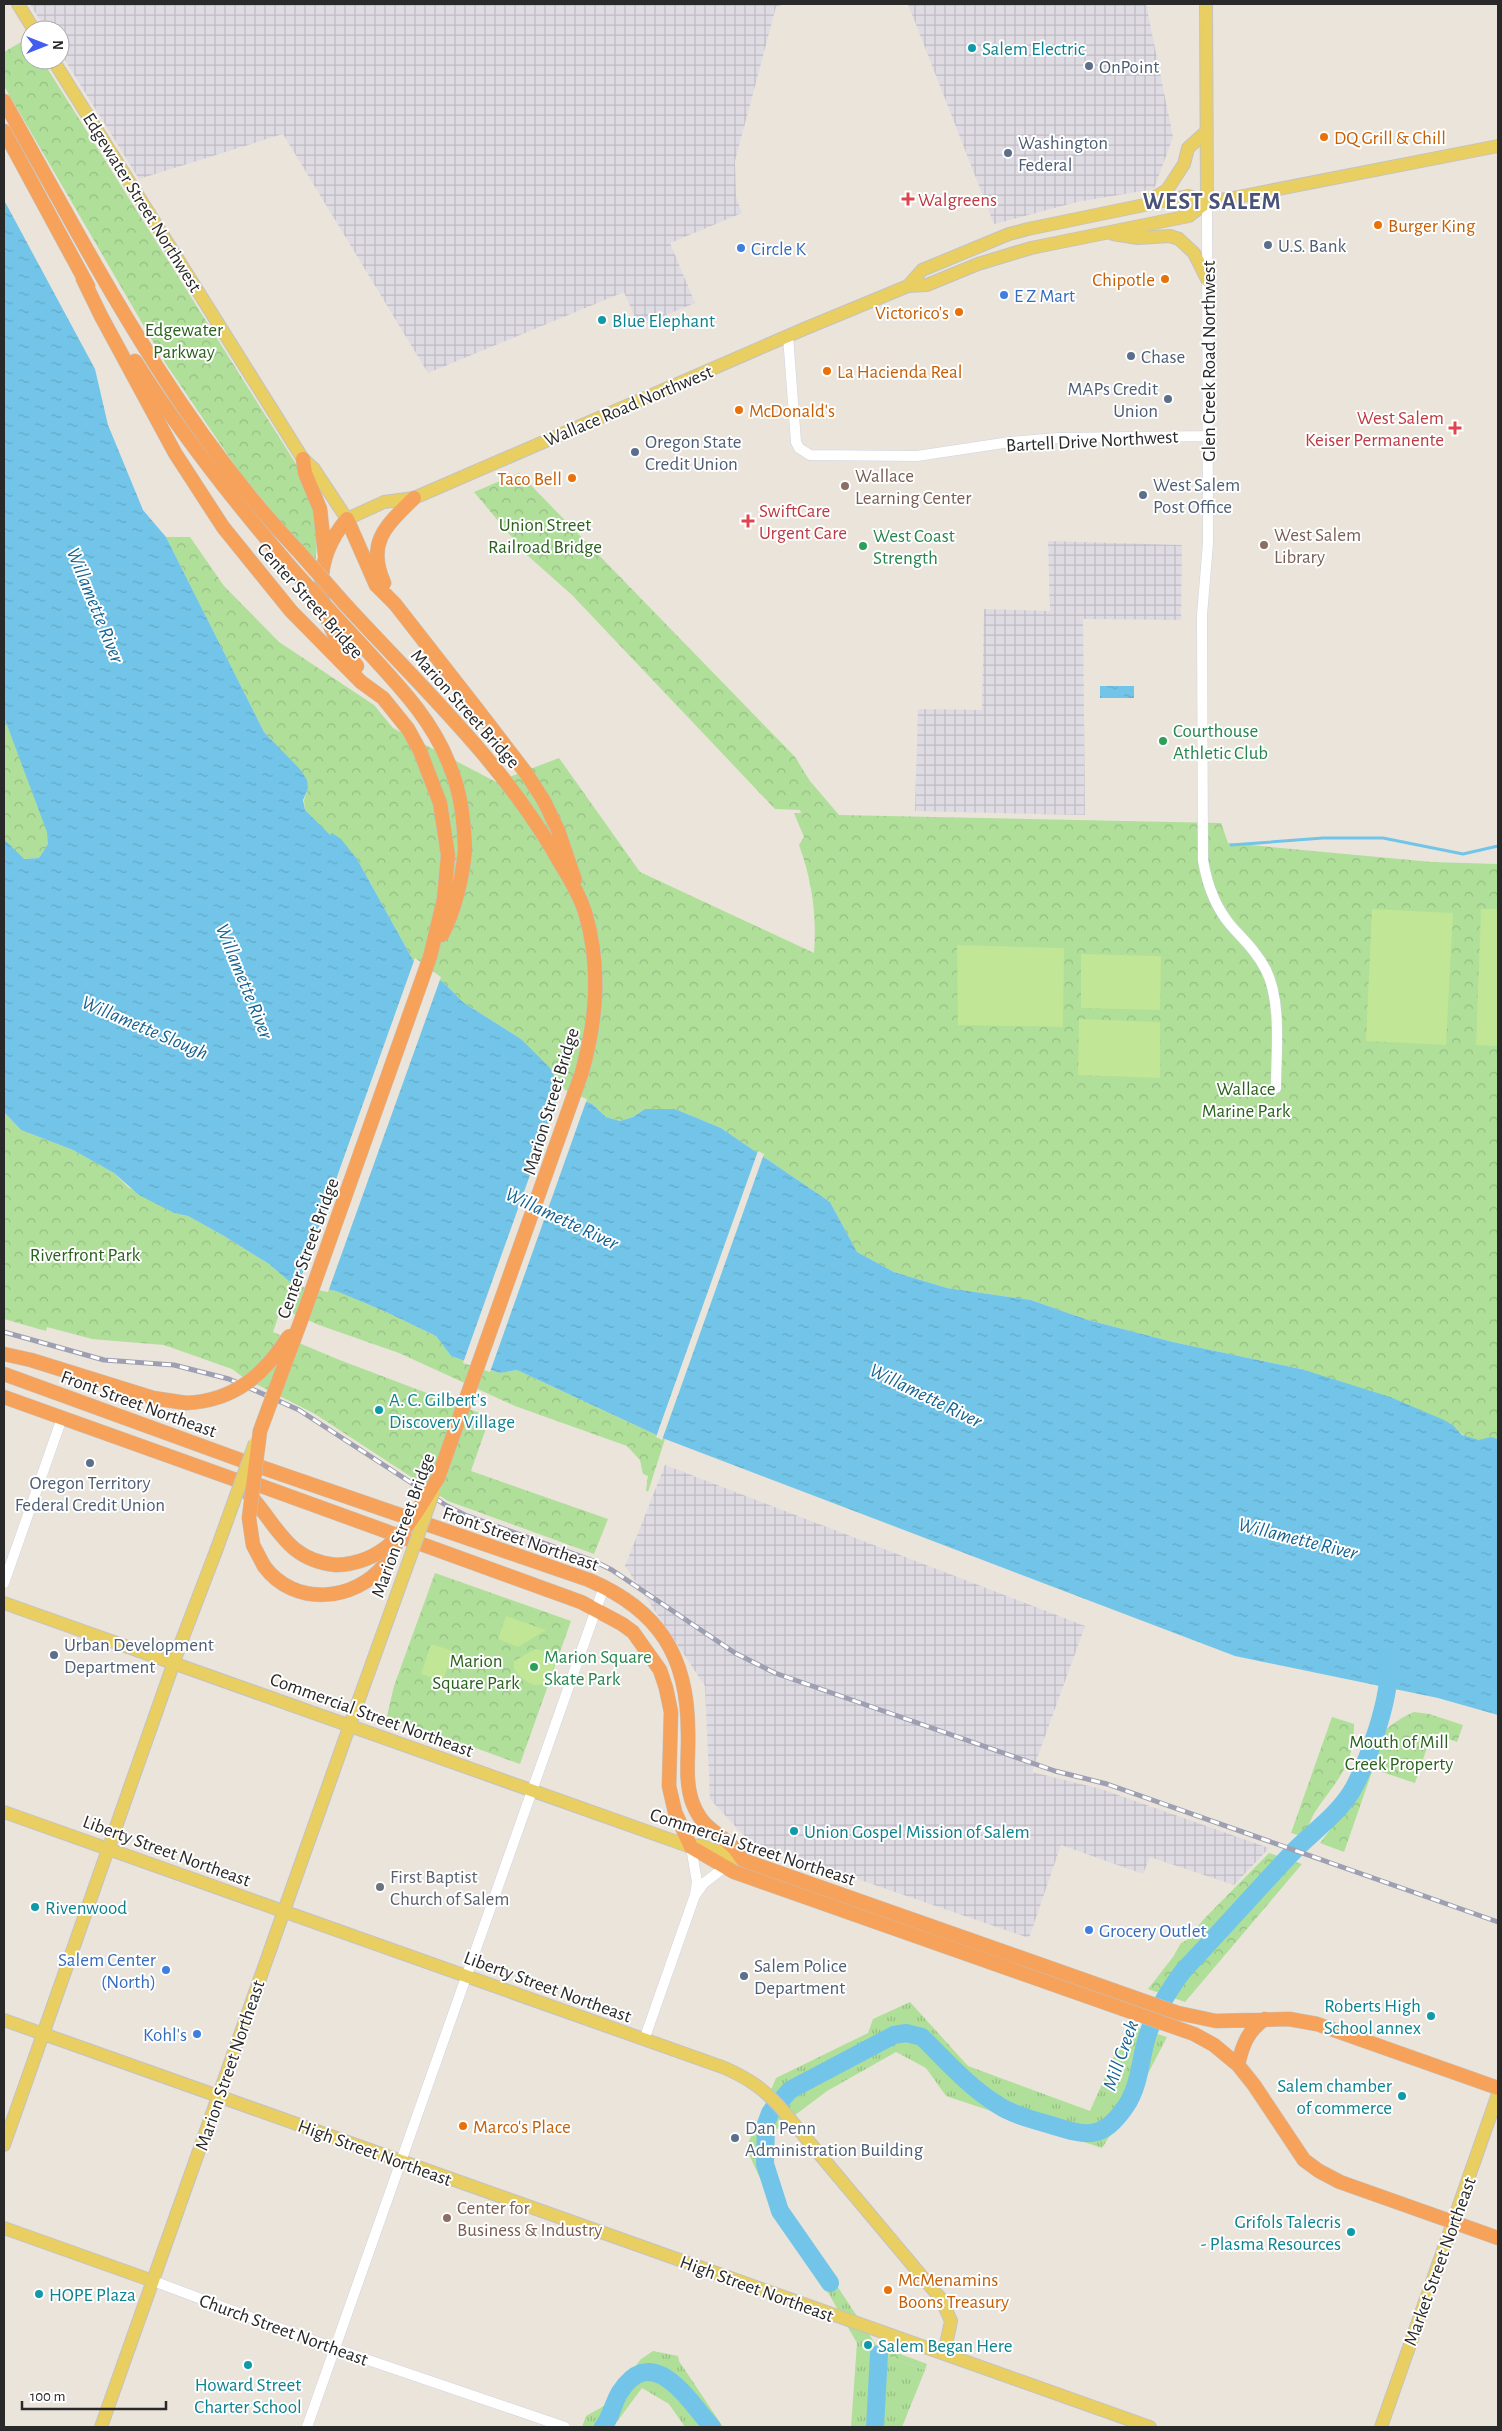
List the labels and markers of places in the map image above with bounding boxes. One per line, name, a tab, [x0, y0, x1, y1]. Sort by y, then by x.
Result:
place label: Salem Electric	[982, 40, 1085, 59]
marker: Salem Electric	[966, 42, 978, 54]
place label: OnPoint	[1099, 58, 1159, 77]
marker: OnPoint	[1083, 60, 1095, 72]
place label: DQ Grill & Chill	[1334, 129, 1446, 148]
marker: DQ Grill & Chill	[1318, 131, 1330, 143]
place label: Washington Federal	[1018, 134, 1108, 175]
marker: Washington Federal	[1002, 147, 1014, 159]
place label: Walgreens	[918, 191, 997, 210]
marker: Walgreens	[902, 193, 914, 205]
place label: Burger King	[1388, 217, 1476, 236]
marker: Burger King	[1372, 219, 1384, 231]
place label: U.S. Bank	[1278, 237, 1346, 256]
marker: U.S. Bank	[1262, 239, 1274, 251]
place label: Circle K	[751, 240, 806, 259]
marker: Circle K	[735, 242, 747, 254]
place label: Chipotle	[1092, 271, 1155, 290]
marker: Chipotle	[1159, 273, 1171, 285]
place label: E Z Mart	[1014, 287, 1075, 306]
marker: E Z Mart	[998, 289, 1010, 301]
place label: Victorico's	[875, 304, 949, 323]
marker: Victorico's	[953, 306, 965, 318]
place label: Blue Elephant	[612, 312, 715, 331]
marker: Blue Elephant	[596, 314, 608, 326]
place label: Chase	[1141, 348, 1185, 367]
marker: Chase	[1125, 350, 1137, 362]
place label: La Hacienda Real	[837, 363, 963, 382]
marker: La Hacienda Real	[821, 365, 833, 377]
place label: MAPs Credit Union	[1067, 380, 1158, 421]
marker: MAPs Credit Union	[1162, 393, 1174, 405]
place label: McDonald's	[749, 402, 835, 421]
marker: McDonald's	[733, 404, 745, 416]
place label: West Salem Keiser Permanente	[1305, 409, 1444, 450]
marker: West Salem Keiser Permanente	[1448, 421, 1462, 435]
place label: Oregon State Credit Union	[645, 433, 741, 474]
marker: Oregon State Credit Union	[629, 446, 641, 458]
place label: Wallace Learning Center	[855, 467, 971, 508]
place label: Taco Bell	[497, 470, 562, 489]
marker: Taco Bell	[566, 472, 578, 484]
place label: West Salem Post Office	[1153, 476, 1240, 517]
marker: Wallace Learning Center	[839, 480, 851, 492]
marker: West Salem Post Office	[1137, 489, 1149, 501]
place label: SwiftCare Urgent Care	[759, 502, 847, 543]
marker: SwiftCare Urgent Care	[741, 514, 755, 528]
place label: West Salem Library	[1274, 526, 1361, 567]
place label: West Coast Strength	[873, 527, 955, 568]
marker: West Salem Library	[1258, 539, 1270, 551]
marker: West Coast Strength	[857, 540, 869, 552]
place label: Courthouse Athletic Club	[1173, 722, 1268, 763]
marker: Courthouse Athletic Club	[1157, 735, 1169, 747]
place label: A. C. Gilbert's Discovery Village	[389, 1391, 515, 1432]
marker: A. C. Gilbert's Discovery Village	[373, 1404, 385, 1416]
marker: Oregon Territory Federal Credit Union	[84, 1457, 96, 1469]
place label: Oregon Territory Federal Credit Union	[15, 1474, 165, 1515]
place label: Urban Development Department	[64, 1636, 214, 1677]
place label: Marion Square Skate Park	[544, 1648, 652, 1689]
marker: Urban Development Department	[48, 1649, 60, 1661]
marker: Marion Square Skate Park	[528, 1661, 540, 1673]
place label: Union Gospel Mission of Salem	[804, 1823, 1030, 1842]
marker: Union Gospel Mission of Salem	[788, 1825, 800, 1837]
place label: First Baptist Church of Salem	[390, 1868, 510, 1909]
marker: First Baptist Church of Salem	[374, 1881, 386, 1893]
place label: Rivenwood	[45, 1899, 127, 1918]
marker: Rivenwood	[29, 1901, 41, 1913]
place label: Grocery Outlet	[1099, 1922, 1206, 1941]
marker: Grocery Outlet	[1083, 1924, 1095, 1936]
place label: Salem Center (North)	[58, 1951, 156, 1992]
place label: Salem Police Department	[754, 1957, 847, 1998]
marker: Salem Center (North)	[160, 1964, 172, 1976]
marker: Salem Police Department	[738, 1970, 750, 1982]
place label: Roberts High School annex	[1324, 1997, 1421, 2038]
marker: Roberts High School annex	[1425, 2010, 1437, 2022]
place label: Kohl's	[143, 2026, 187, 2045]
marker: Kohl's	[191, 2028, 203, 2040]
place label: Salem chamber of commerce	[1277, 2077, 1392, 2118]
marker: Salem chamber of commerce	[1396, 2090, 1408, 2102]
place label: Marco's Place	[473, 2118, 571, 2137]
place label: Dan Penn Administration Building	[745, 2119, 924, 2160]
marker: Marco's Place	[457, 2120, 469, 2132]
marker: Dan Penn Administration Building	[729, 2132, 741, 2144]
place label: Center for Business & Industry	[457, 2199, 602, 2240]
marker: Center for Business & Industry	[441, 2212, 453, 2224]
place label: Grifols Talecris - Plasma Resources	[1201, 2213, 1341, 2254]
marker: Grifols Talecris - Plasma Resources	[1345, 2226, 1357, 2238]
place label: McMenamins Boons Treasury	[898, 2271, 1009, 2312]
marker: McMenamins Boons Treasury	[882, 2284, 894, 2296]
place label: HOPE Plaza	[49, 2286, 136, 2305]
marker: HOPE Plaza	[33, 2288, 45, 2300]
place label: Salem Began Here	[878, 2337, 1013, 2356]
marker: Salem Began Here	[862, 2339, 874, 2351]
marker: Howard Street Charter School	[242, 2359, 254, 2371]
place label: Howard Street Charter School	[194, 2376, 302, 2417]

